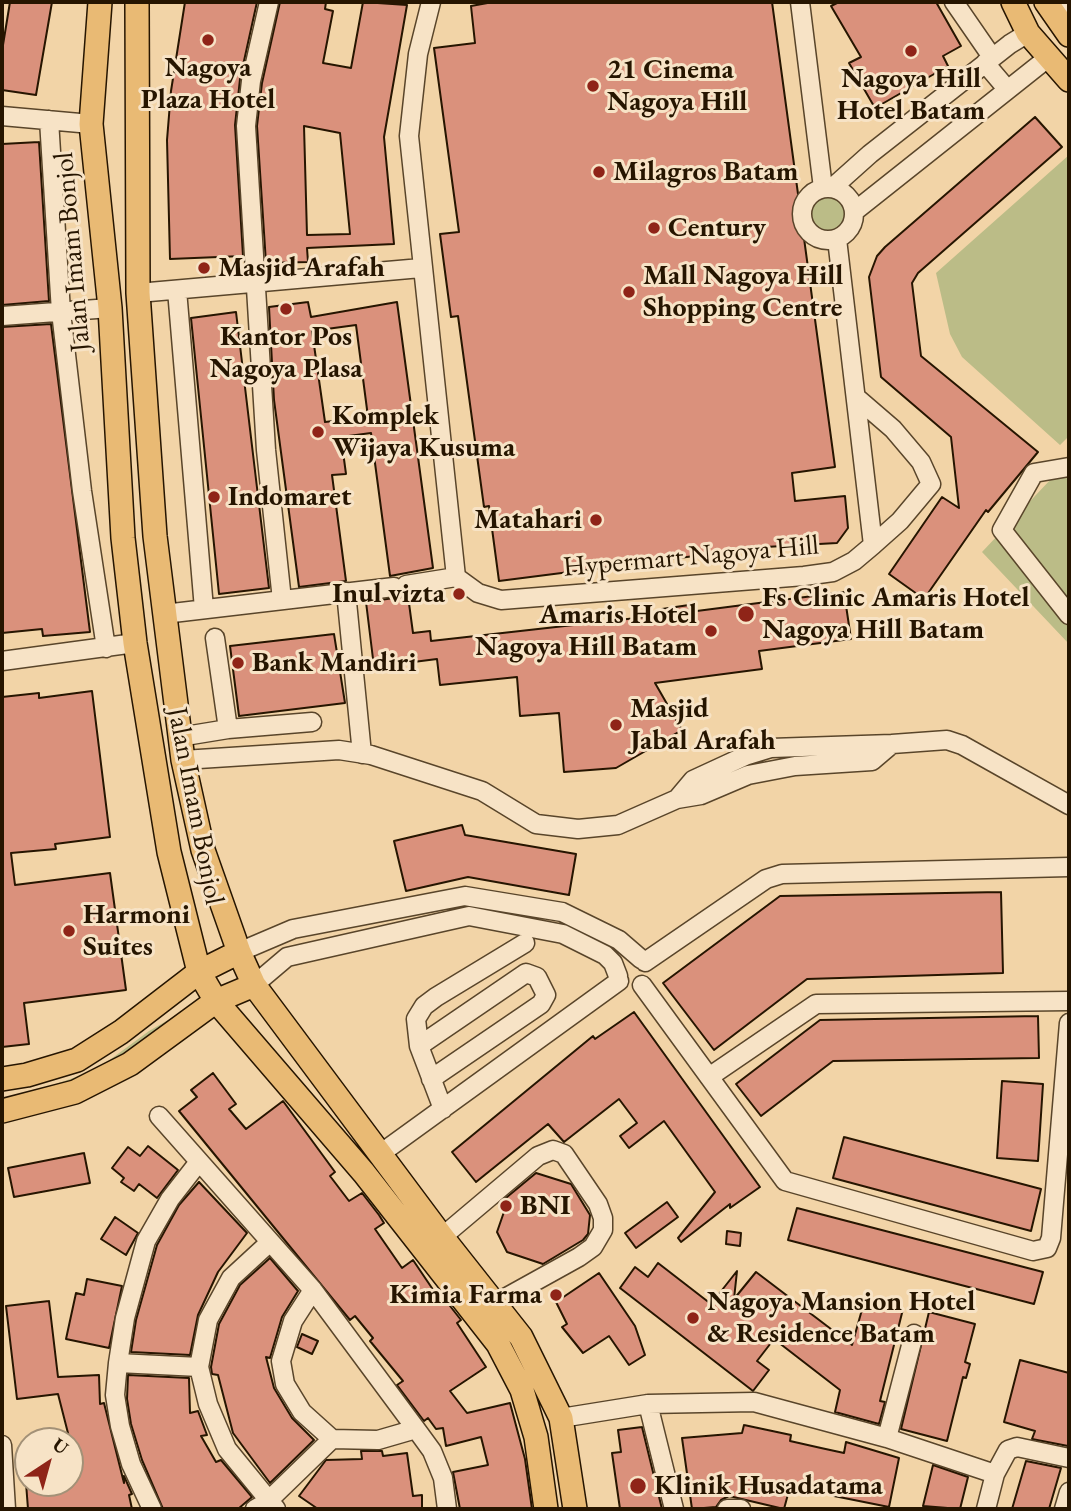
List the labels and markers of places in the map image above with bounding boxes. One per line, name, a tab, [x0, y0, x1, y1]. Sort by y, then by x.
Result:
marker: Nagoya Plaza Hotel	[200, 32, 216, 48]
marker: Nagoya Hill Hotel Batam	[903, 43, 919, 59]
place label: Nagoya Plaza Hotel	[141, 51, 275, 117]
place label: 21 Cinema Nagoya Hill	[607, 53, 747, 119]
place label: Nagoya Hill Hotel Batam	[837, 62, 985, 128]
marker: 21 Cinema Nagoya Hill	[585, 78, 601, 94]
place label: Milagros Batam	[613, 155, 798, 189]
marker: Milagros Batam	[591, 164, 607, 180]
place label: Century	[668, 211, 766, 245]
marker: Century	[646, 220, 662, 236]
place label: Masjid Arafah	[218, 251, 385, 285]
place label: Mall Nagoya Hill Shopping Centre	[643, 259, 843, 325]
marker: Masjid Arafah	[196, 260, 212, 276]
marker: Mall Nagoya Hill Shopping Centre	[621, 284, 637, 300]
marker: Kantor Pos Nagoya Plasa	[278, 301, 294, 317]
place label: Kantor Pos Nagoya Plasa	[209, 320, 363, 386]
place label: Komplek Wijaya Kusuma	[332, 399, 515, 465]
marker: Komplek Wijaya Kusuma	[310, 424, 326, 440]
place label: Indomaret	[228, 480, 351, 514]
marker: Indomaret	[206, 489, 222, 505]
place label: Matahari	[474, 503, 582, 537]
marker: Matahari	[588, 512, 604, 528]
place label: Inul vizta	[332, 577, 445, 611]
place label: Fs Clinic Amaris Hotel Nagoya Hill Batam	[762, 581, 1029, 647]
marker: Inul vizta	[451, 586, 467, 602]
place label: Amaris Hotel Nagoya Hill Batam	[475, 598, 697, 664]
marker: Fs Clinic Amaris Hotel Nagoya Hill Batam	[736, 604, 756, 624]
marker: Amaris Hotel Nagoya Hill Batam	[703, 623, 719, 639]
place label: Bank Mandiri	[252, 646, 416, 680]
marker: Bank Mandiri	[230, 655, 246, 671]
place label: Masjid Jabal Arafah	[630, 692, 776, 758]
marker: Masjid Jabal Arafah	[608, 717, 624, 733]
place label: Harmoni Suites	[83, 898, 190, 964]
marker: Harmoni Suites	[61, 923, 77, 939]
place label: BNI	[520, 1189, 570, 1223]
marker: BNI	[498, 1198, 514, 1214]
place label: Kimia Farma	[389, 1278, 542, 1312]
place label: Nagoya Mansion Hotel & Residence Batam	[707, 1285, 975, 1351]
marker: Kimia Farma	[548, 1287, 564, 1303]
marker: Nagoya Mansion Hotel & Residence Batam	[685, 1310, 701, 1326]
place label: Klinik Husadatama	[654, 1469, 883, 1503]
marker: Klinik Husadatama	[628, 1476, 648, 1496]

